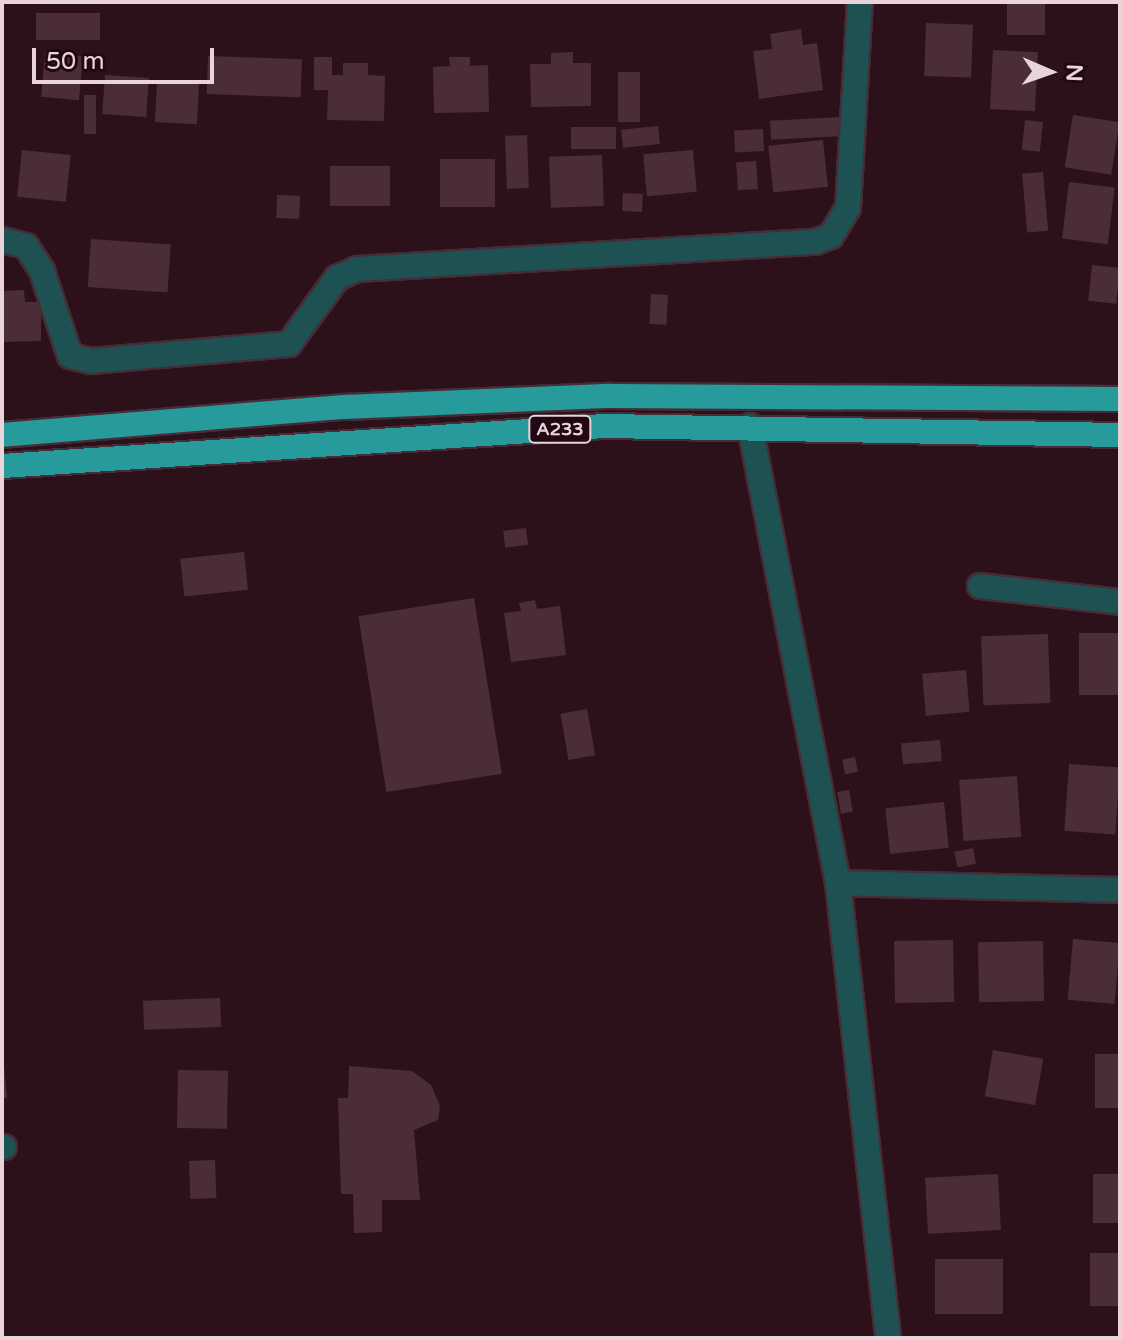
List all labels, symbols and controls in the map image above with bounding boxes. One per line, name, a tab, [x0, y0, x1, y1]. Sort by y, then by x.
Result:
scale bar	[36, 32, 218, 82]
north arrow	[1010, 32, 1090, 112]
text: 50 m	[46, 47, 104, 76]
text: N	[1061, 64, 1087, 82]
road number: A233	[528, 415, 592, 443]

